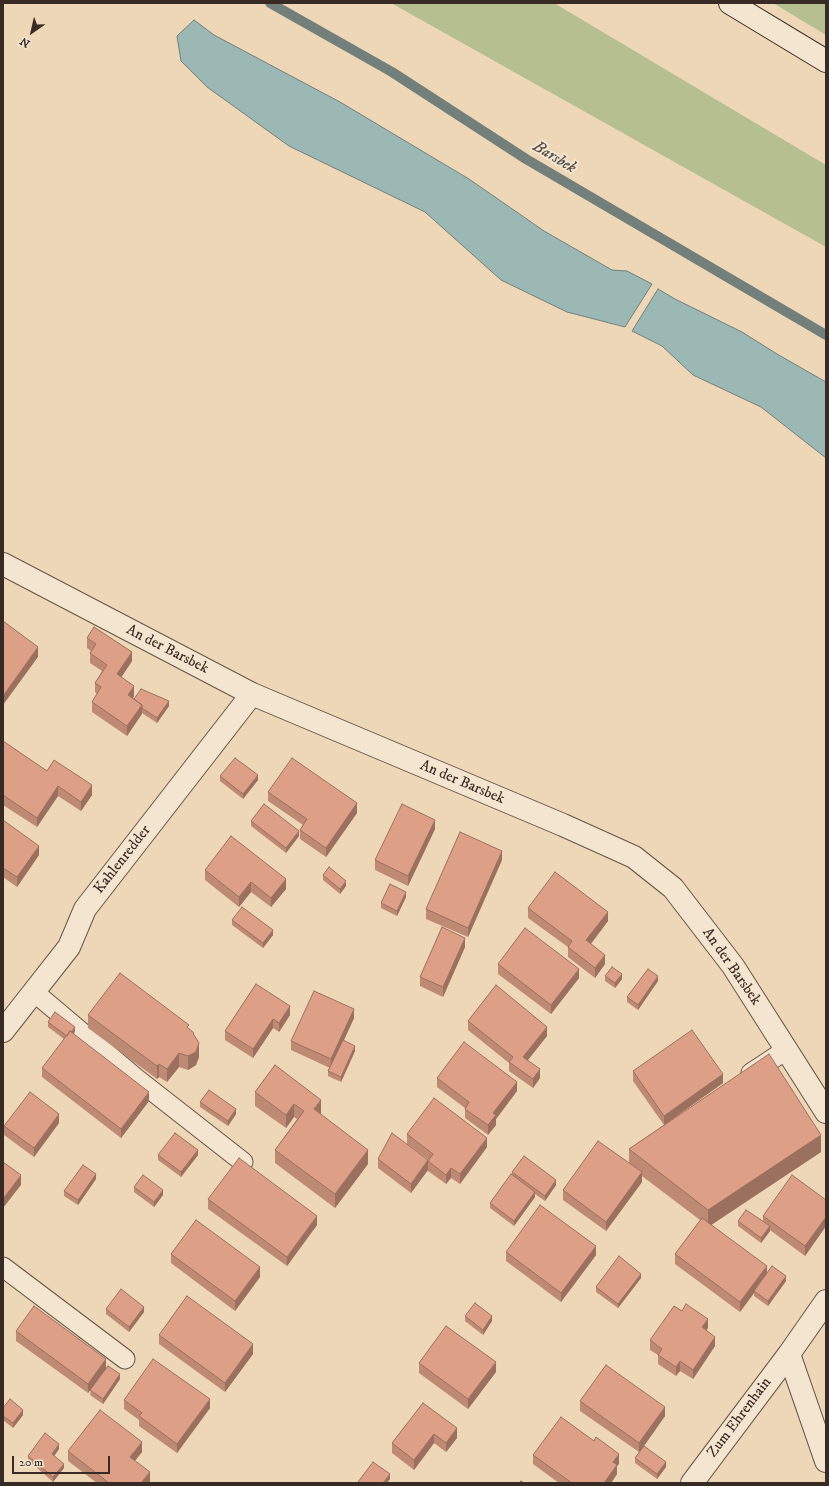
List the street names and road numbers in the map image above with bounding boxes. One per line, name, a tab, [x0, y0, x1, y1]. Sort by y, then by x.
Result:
street label: An der Barsbek	[123, 622, 211, 678]
street label: An der Barsbek	[417, 757, 507, 809]
street label: Kahlenredder	[91, 822, 155, 898]
street label: An der Barsbek	[698, 925, 764, 1009]
street label: Zum Ehrenhain	[704, 1374, 776, 1462]

